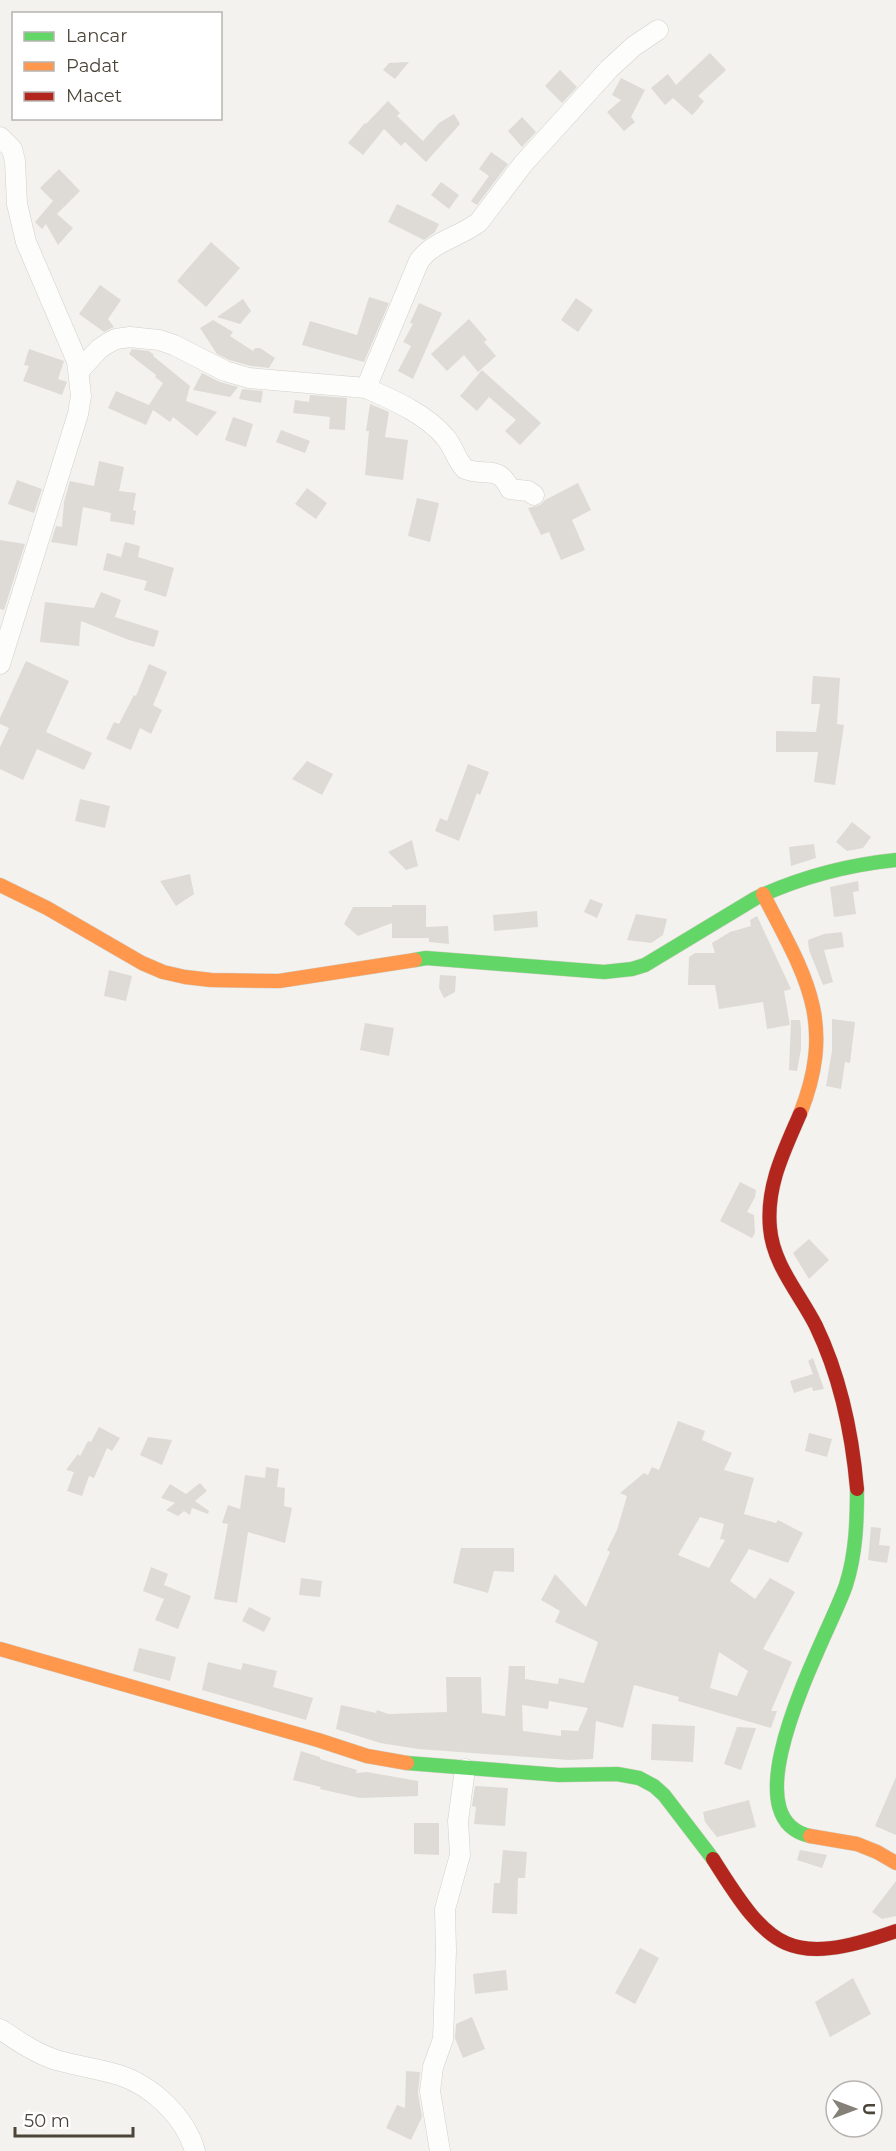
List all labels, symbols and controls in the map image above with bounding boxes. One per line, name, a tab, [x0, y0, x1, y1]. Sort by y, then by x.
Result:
legend	[12, 12, 222, 120]
text: Lancar	[66, 25, 127, 47]
text: Padat	[66, 55, 119, 77]
text: Macet	[66, 85, 122, 107]
north arrow	[824, 2079, 884, 2139]
scale bar	[15, 2100, 134, 2138]
text: U	[859, 2103, 878, 2115]
text: 50 m	[24, 2110, 70, 2132]

